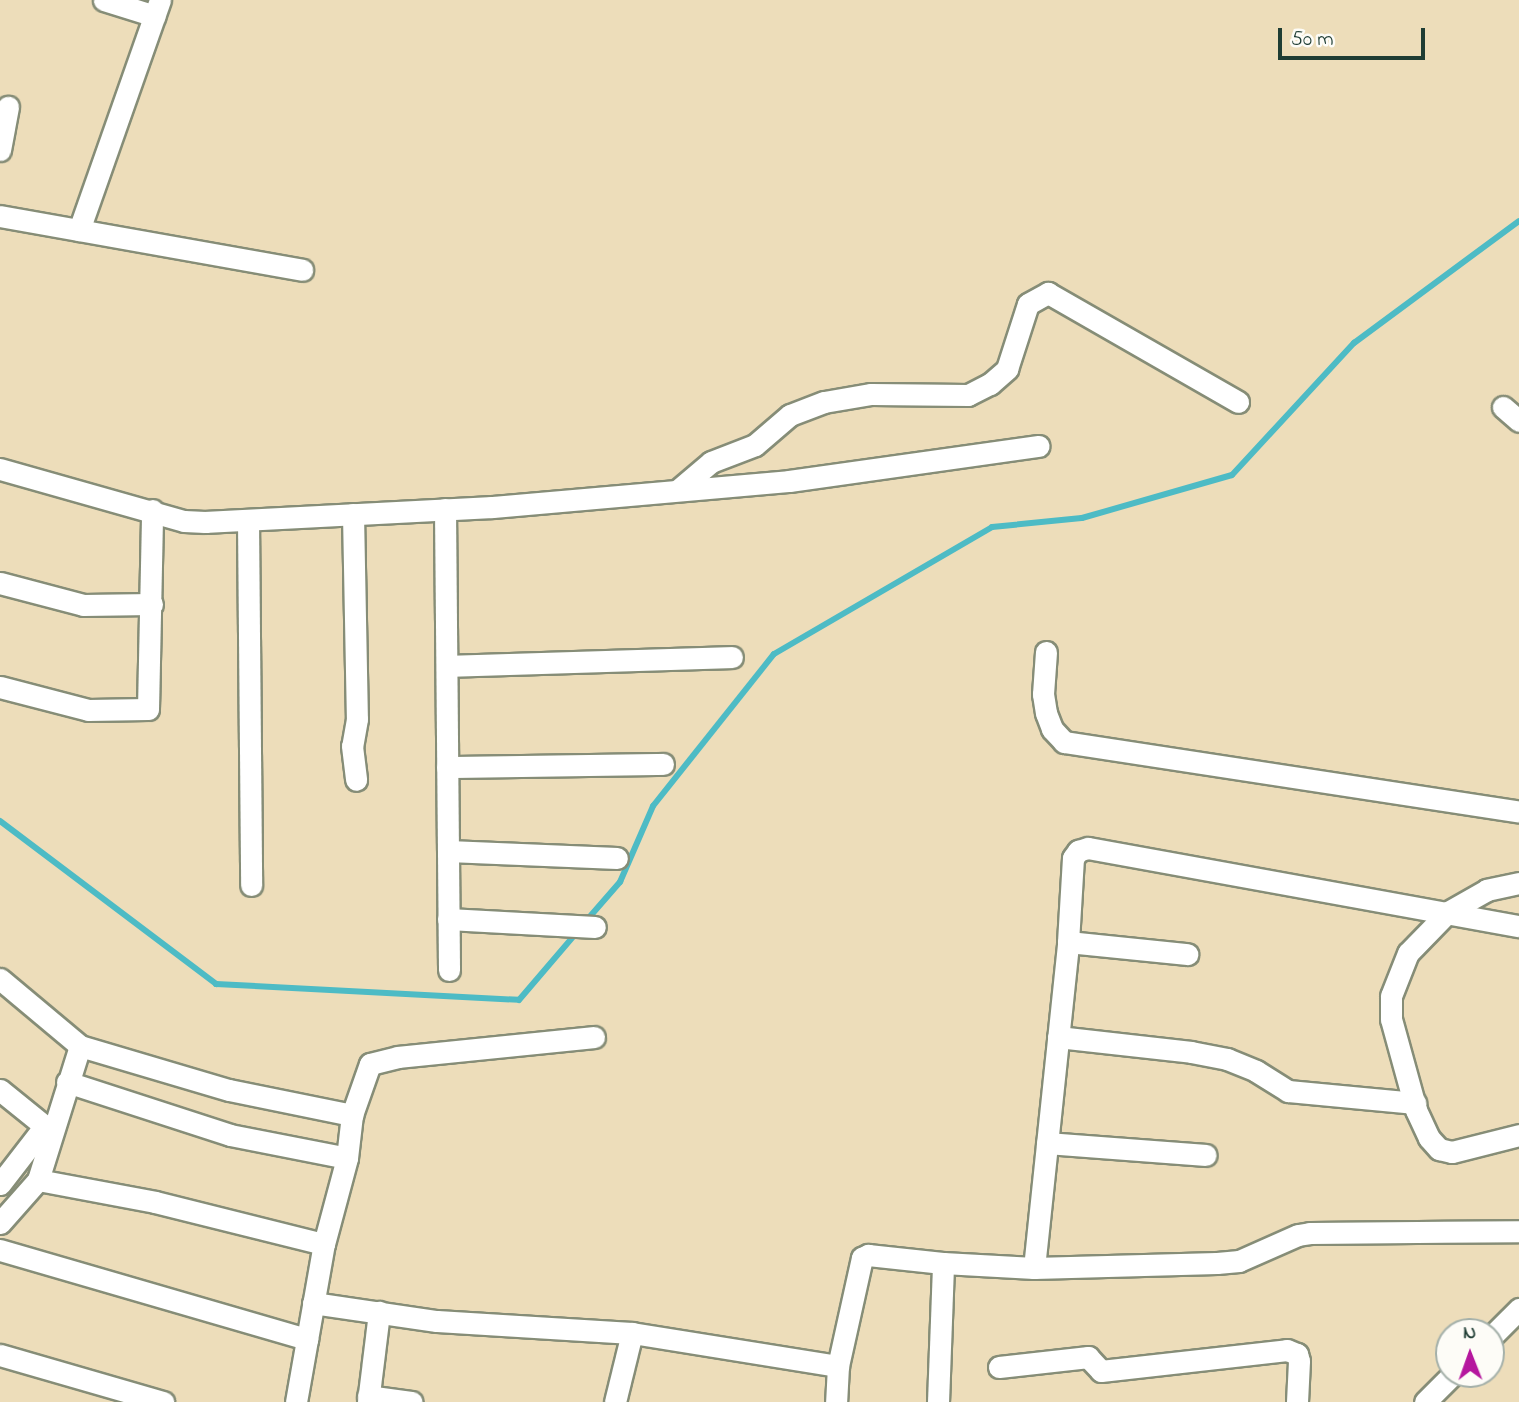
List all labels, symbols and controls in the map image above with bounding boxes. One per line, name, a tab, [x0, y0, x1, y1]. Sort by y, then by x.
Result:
scale bar	[1281, 14, 1428, 58]
text: 50 m	[1291, 25, 1334, 55]
north arrow	[1435, 1318, 1505, 1388]
text: N	[1463, 1320, 1476, 1347]

